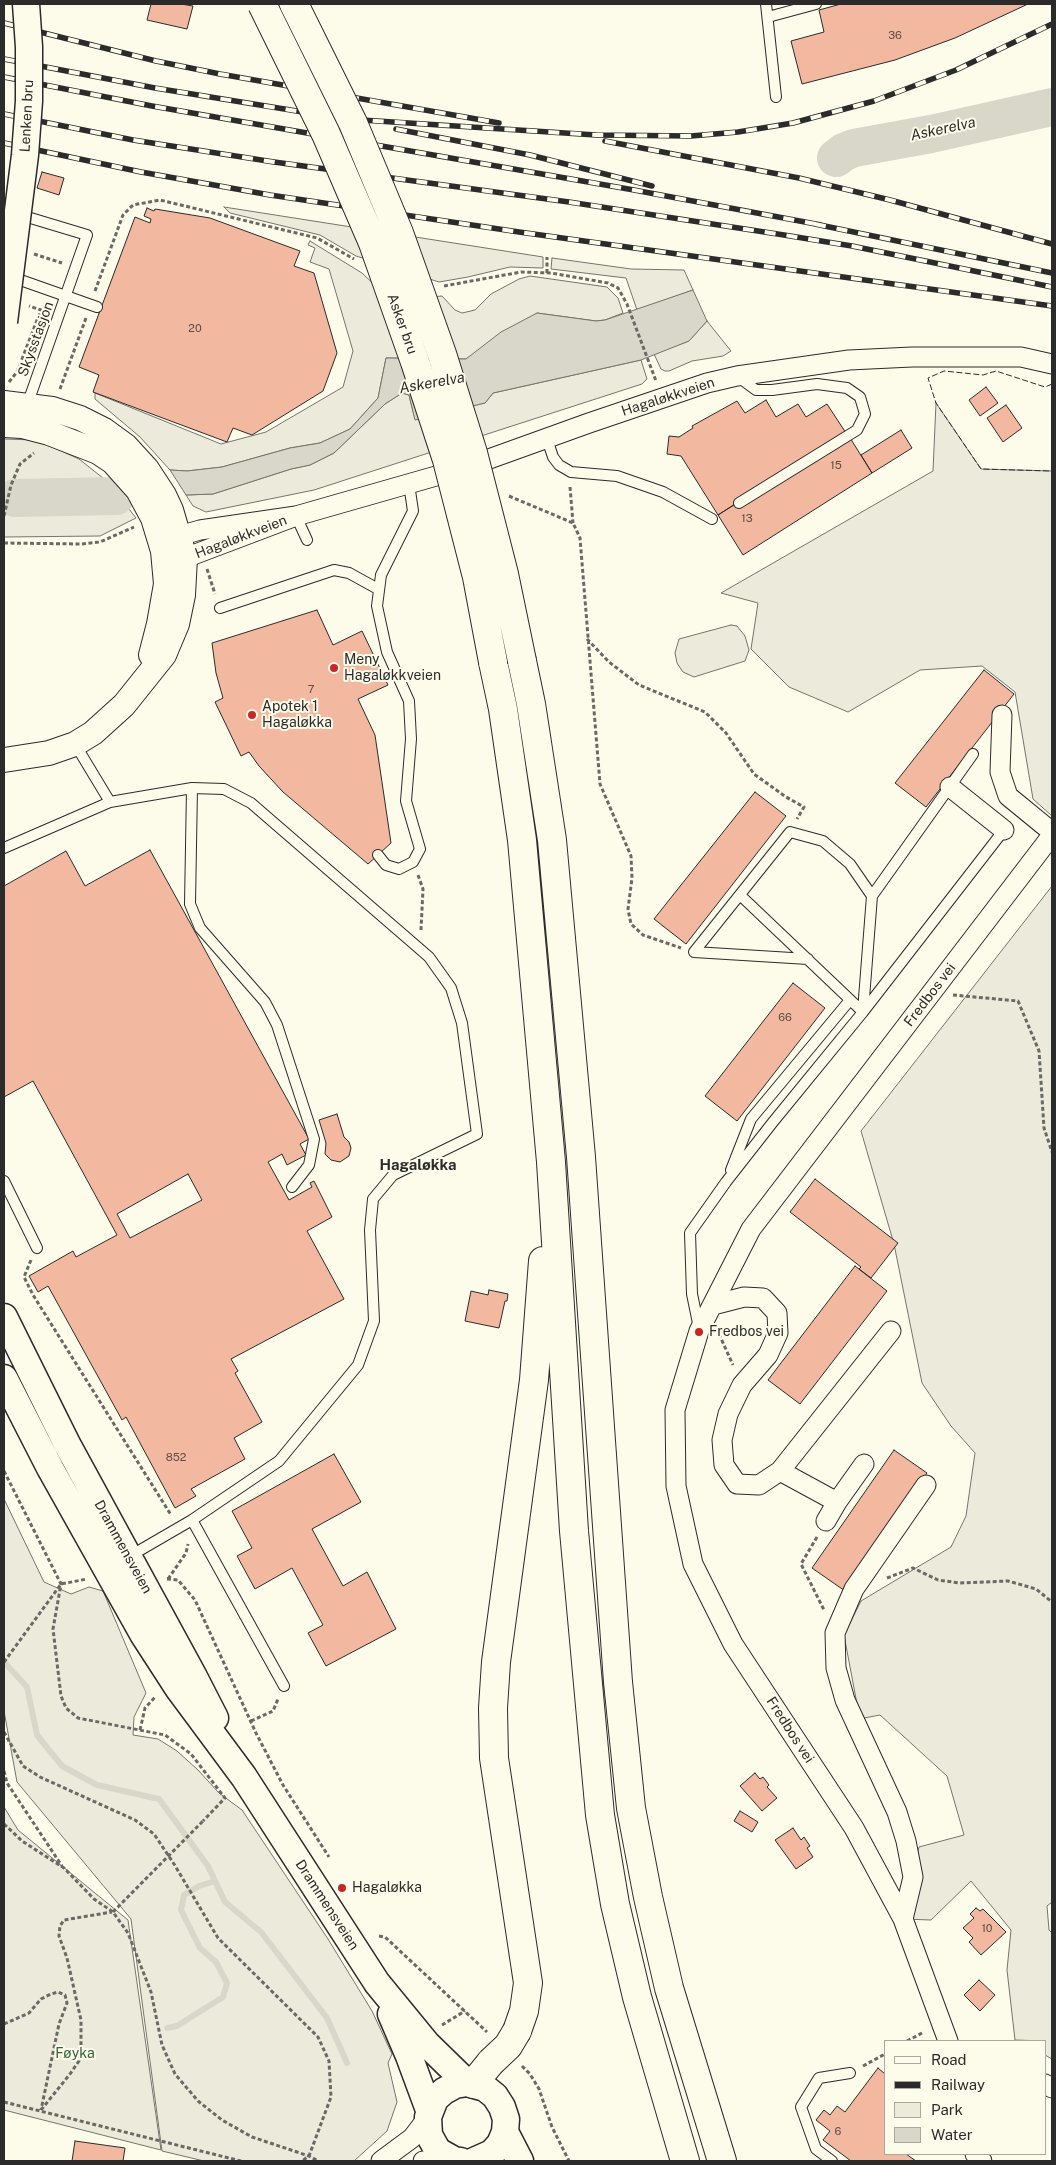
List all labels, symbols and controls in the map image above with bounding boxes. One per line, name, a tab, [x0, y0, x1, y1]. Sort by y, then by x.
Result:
house number: 36	[888, 29, 902, 43]
street label: Lenken bru	[17, 79, 37, 153]
water label: Askerelva	[909, 113, 977, 145]
street label: Asker bru	[383, 291, 421, 357]
street label: Skysstasjon	[15, 299, 57, 379]
house number: 20	[188, 322, 202, 336]
water label: Askerelva	[398, 368, 466, 398]
street label: Hagaløkkveien	[619, 374, 717, 420]
house number: 15	[830, 459, 842, 473]
street label: Hagaløkkveien	[193, 512, 289, 562]
house number: 13	[741, 512, 753, 526]
place label: Meny Hagaløkkveien	[344, 652, 441, 684]
marker: Meny Hagaløkkveien	[328, 662, 340, 674]
house number: 7	[308, 683, 314, 697]
place label: Apotek 1 Hagaløkka	[262, 699, 332, 732]
marker: Apotek 1 Hagaløkka	[246, 709, 258, 721]
street label: Fredbos vei	[901, 960, 959, 1030]
house number: 66	[778, 1011, 792, 1025]
district label: Hagaløkka	[379, 1156, 457, 1174]
place label: Fredbos vei	[709, 1324, 784, 1340]
marker: Fredbos vei	[693, 1326, 705, 1338]
house number: 852	[166, 1451, 186, 1465]
street label: Drammensveien	[90, 1497, 156, 1597]
street label: Fredbos vei	[763, 1694, 817, 1766]
street label: Drammensveien	[292, 1857, 362, 1953]
place label: Hagaløkka	[352, 1880, 422, 1896]
marker: Hagaløkka	[336, 1882, 348, 1894]
house number: 10	[981, 1922, 993, 1936]
legend	[884, 2040, 1046, 2155]
park label: Føyka	[55, 2046, 95, 2062]
text: Road	[931, 2051, 967, 2068]
text: Railway	[931, 2076, 985, 2093]
text: Park	[931, 2101, 963, 2118]
house number: 6	[835, 2125, 841, 2139]
text: Water	[931, 2126, 973, 2143]

